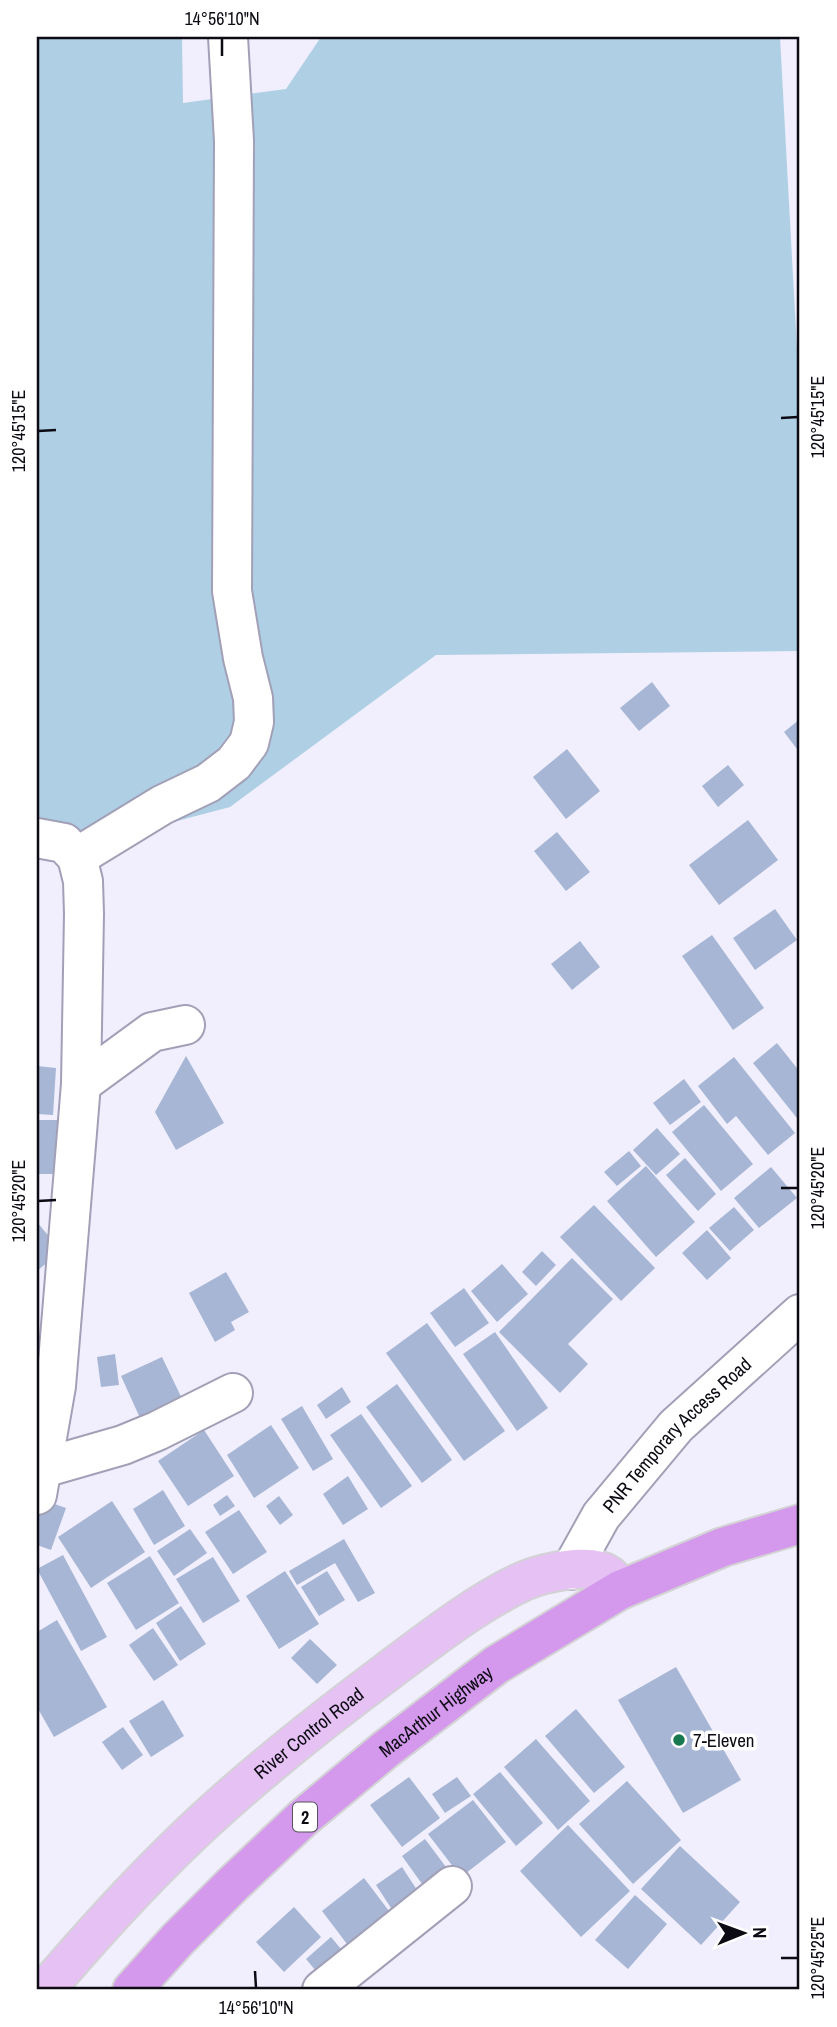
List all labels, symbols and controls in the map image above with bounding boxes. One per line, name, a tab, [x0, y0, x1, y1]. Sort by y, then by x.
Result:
text: 14°56'10"N	[184, 6, 260, 31]
text: 120°45'15"E	[805, 376, 830, 458]
text: 120°45'15"E	[6, 390, 31, 472]
text: 120°45'20"E	[805, 1147, 830, 1229]
text: 120°45'20"E	[6, 1160, 31, 1242]
street label: PNR Temporary Access Road	[596, 1351, 757, 1518]
street label: MacArthur Highway	[373, 1659, 498, 1763]
street label: River Control Road	[248, 1681, 369, 1785]
place label: 7-Eleven	[693, 1727, 754, 1753]
marker: 7-Eleven	[671, 1732, 687, 1748]
road number: 2	[293, 1802, 317, 1831]
north arrow	[708, 1898, 778, 1968]
text: 120°45'25"E	[805, 1917, 830, 1999]
text: N	[747, 1927, 773, 1939]
text: 14°56'10"N	[218, 1995, 294, 2020]

